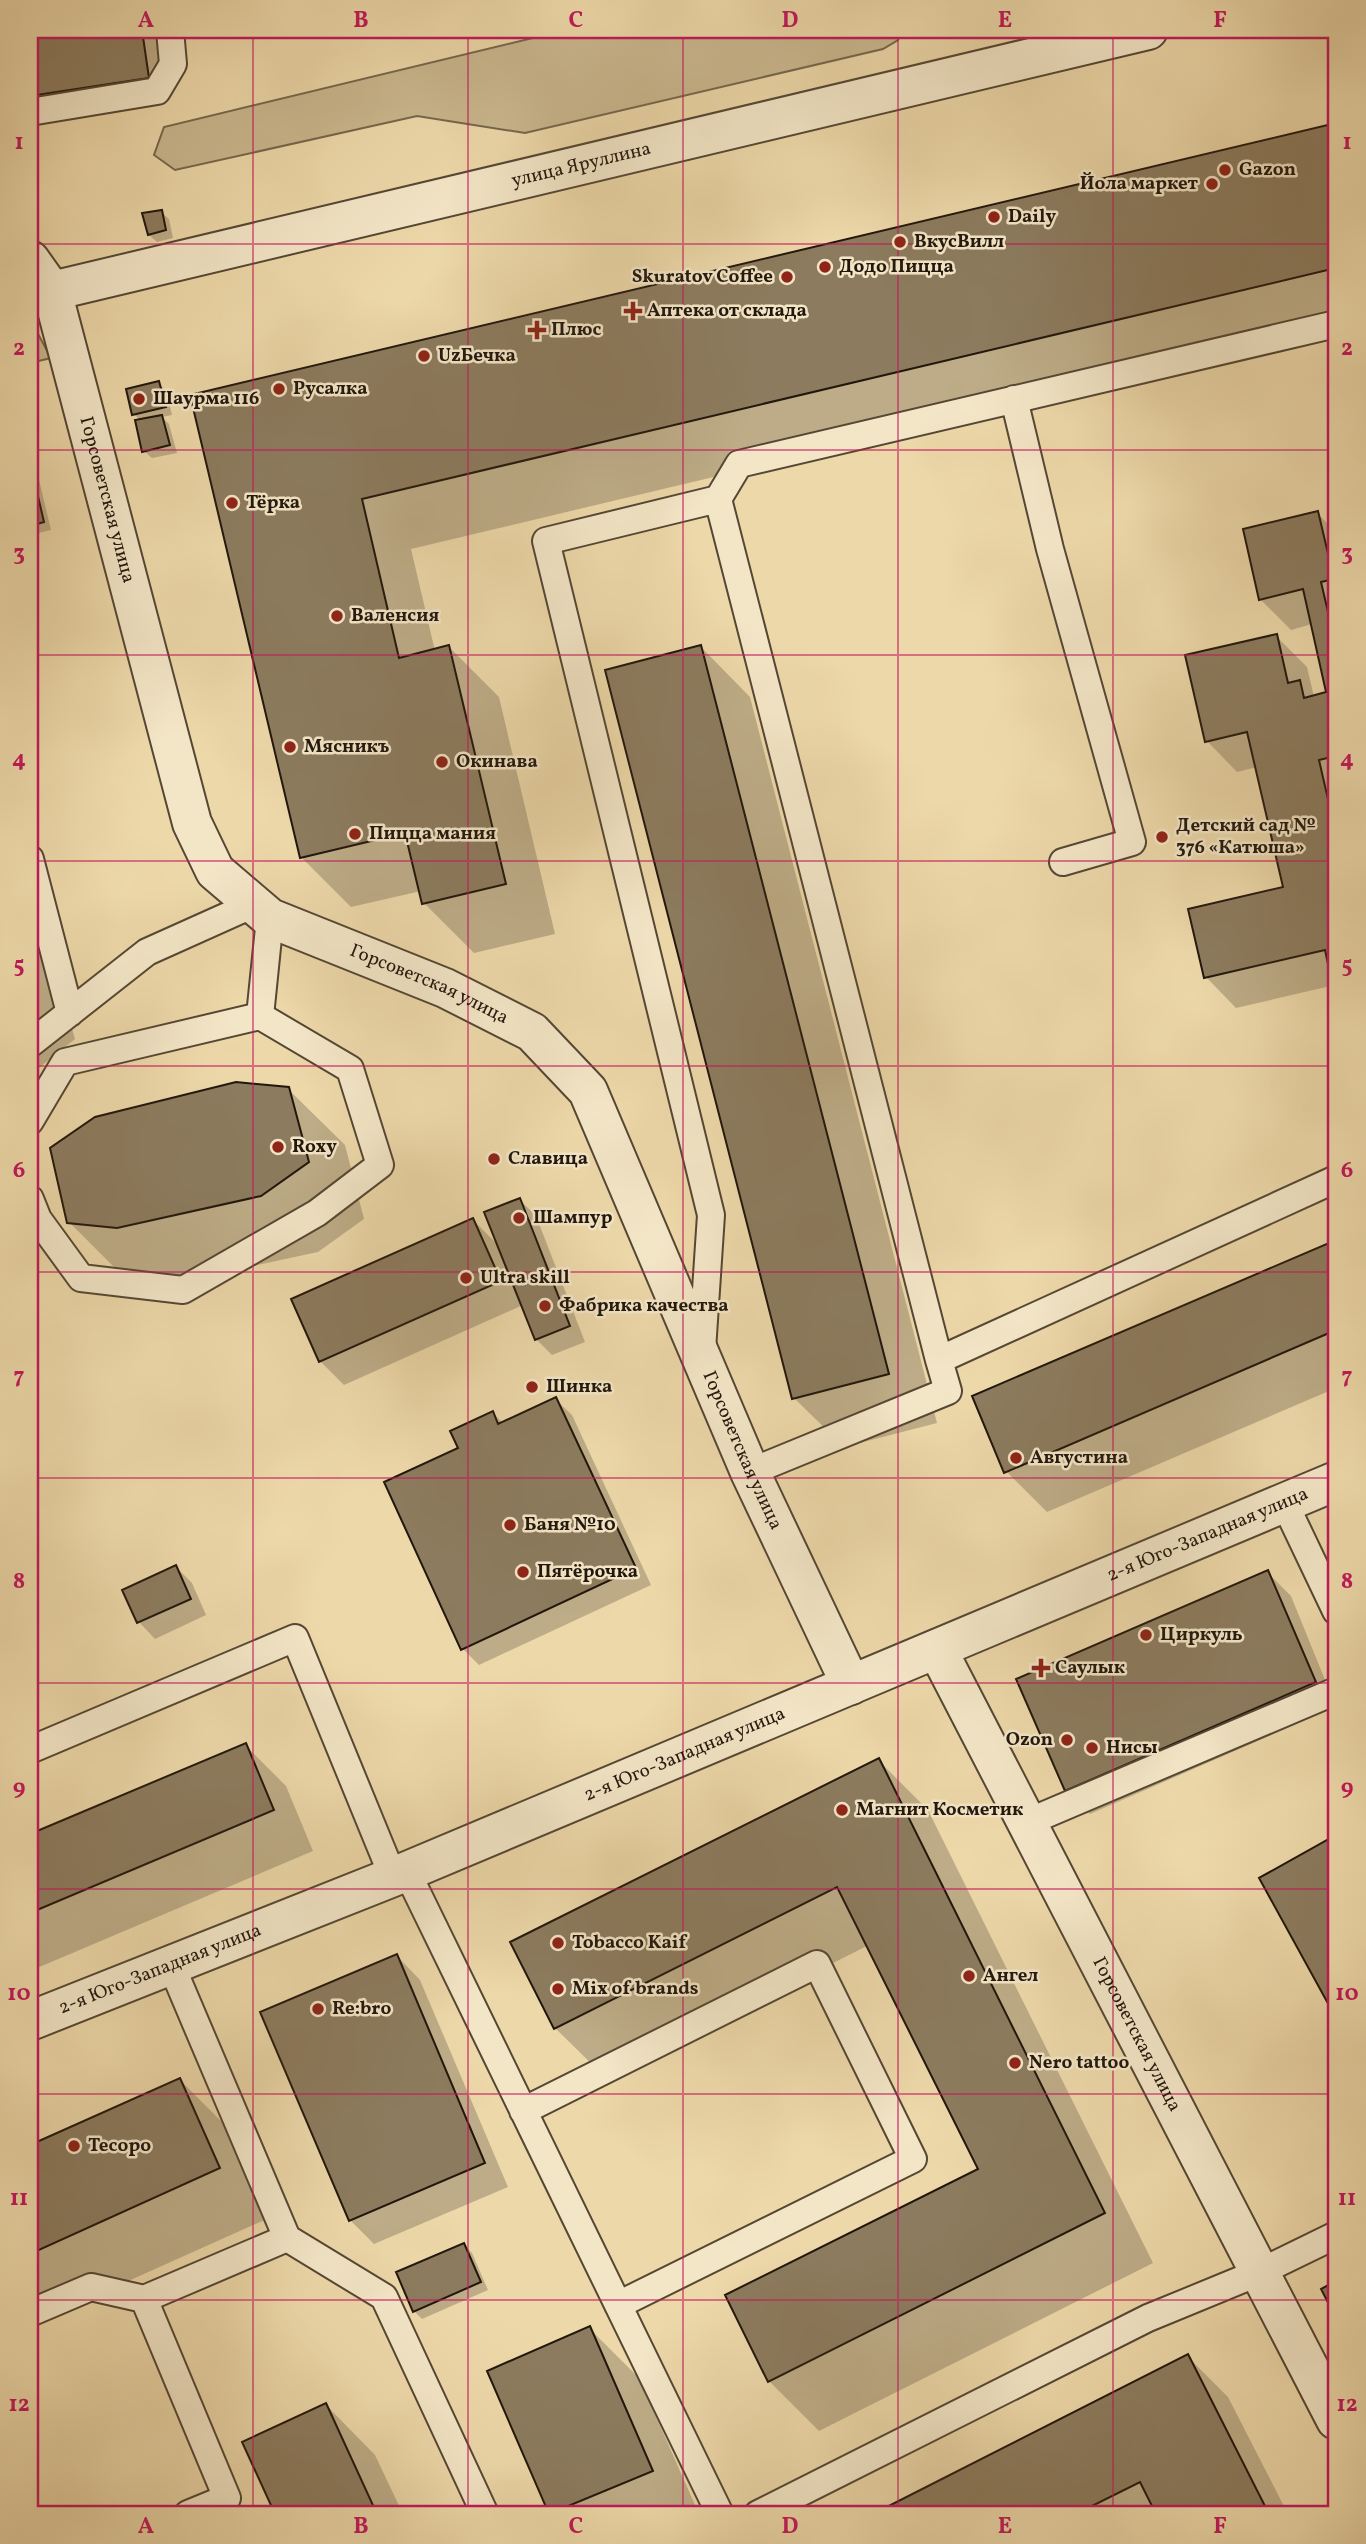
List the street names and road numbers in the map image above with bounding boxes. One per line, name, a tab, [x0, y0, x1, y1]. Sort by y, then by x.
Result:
street label: улица Яруллина	[509, 136, 654, 194]
street label: Горсоветская улица	[73, 414, 141, 586]
street label: Горсоветская улица	[346, 938, 513, 1031]
street label: Горсоветская улица	[696, 1367, 789, 1534]
street label: 2-я Юго-Западная улица	[1103, 1481, 1312, 1589]
street label: 2-я Юго-Западная улица	[580, 1701, 789, 1808]
street label: 2-я Юго-Западная улица	[55, 1917, 265, 2021]
street label: Горсоветская улица	[1086, 1952, 1187, 2116]

